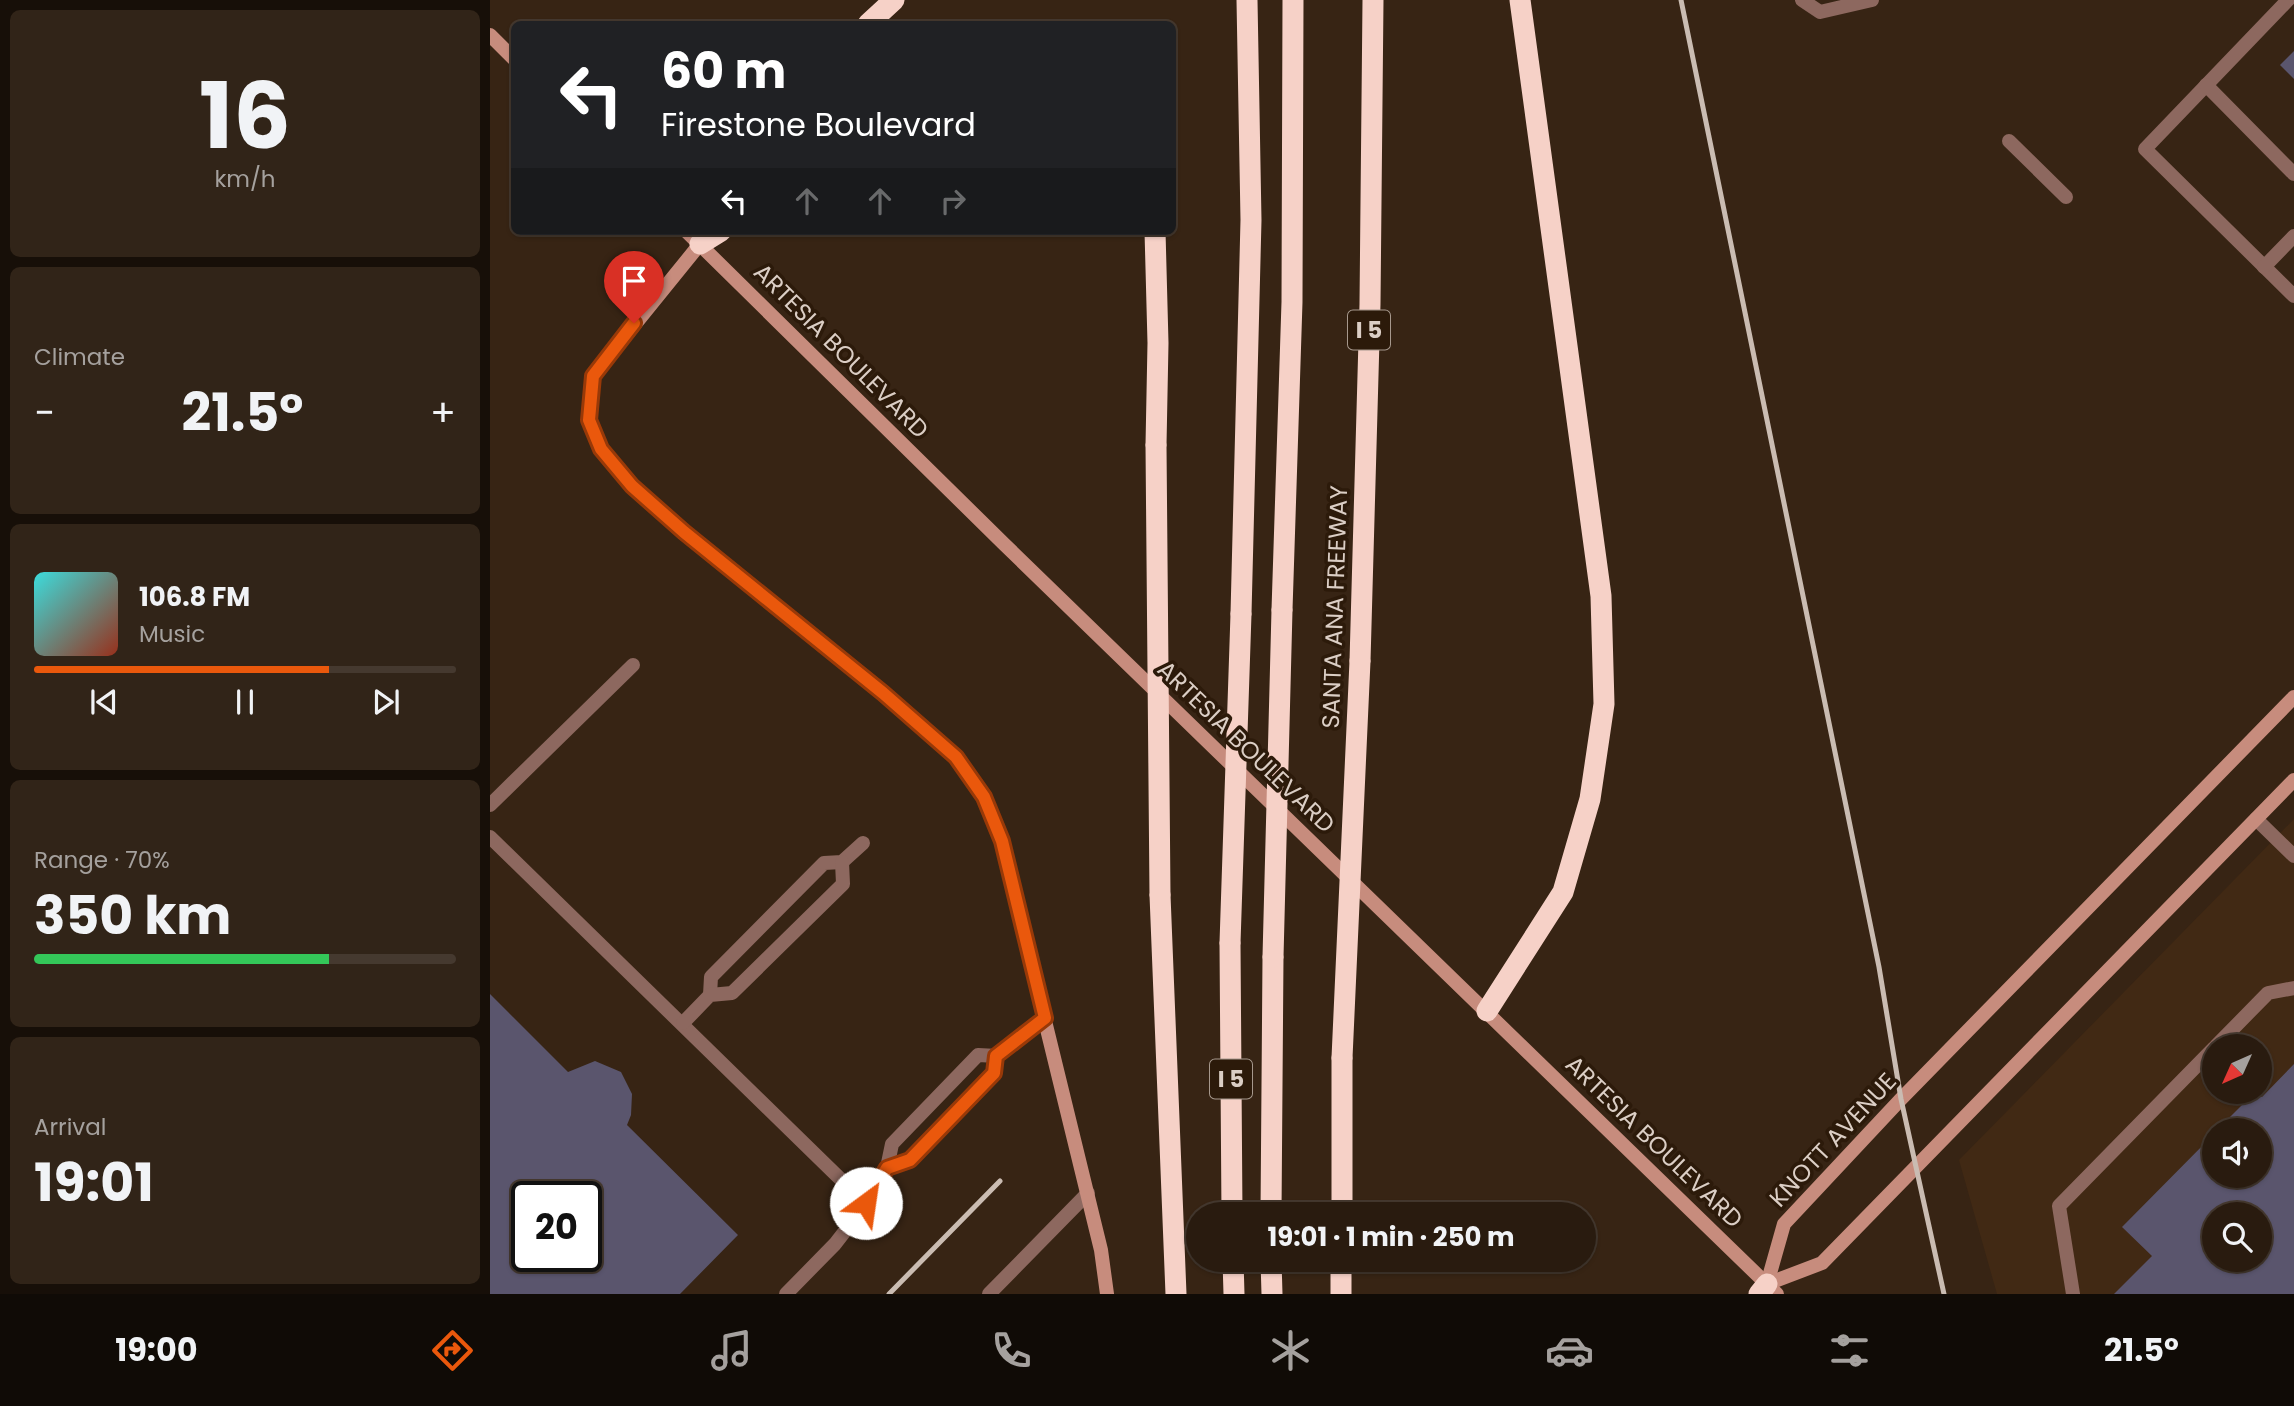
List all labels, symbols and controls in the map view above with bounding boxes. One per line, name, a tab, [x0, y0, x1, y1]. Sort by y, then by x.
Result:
text: 60 m	[661, 37, 786, 105]
icon: left	[546, 49, 637, 140]
text: 16	[199, 52, 291, 180]
text: Firestone Boulevard	[661, 102, 976, 147]
text: km/h	[214, 163, 276, 195]
icon: left	[715, 182, 753, 220]
icon: ahead	[788, 182, 826, 220]
icon: ahead	[861, 182, 899, 220]
icon: right	[934, 182, 972, 220]
pin	[604, 251, 664, 323]
street label: ARTESIA BOULEVARD	[747, 256, 936, 445]
icon: arrive	[615, 262, 653, 300]
road number: I 5	[1348, 310, 1390, 350]
text: Climate	[34, 341, 125, 373]
text: 21.5°	[182, 376, 303, 449]
text: −	[34, 386, 55, 439]
text: +	[430, 386, 456, 439]
street label: SANTA ANA FREEWAY	[1314, 485, 1355, 729]
text: 106.8 FM	[139, 579, 250, 615]
text: Music	[139, 618, 205, 650]
street label: ARTESIA BOULEVARD	[1150, 653, 1342, 840]
icon: previous	[85, 683, 123, 721]
icon: pause	[226, 683, 264, 721]
icon: next	[367, 683, 405, 721]
text: Range · 70%	[34, 844, 170, 876]
text: 350 km	[34, 879, 231, 952]
north arrow	[2202, 1034, 2272, 1104]
map controls	[2202, 1034, 2272, 1272]
street label: ARTESIA BOULEVARD	[1558, 1048, 1750, 1235]
road number: I 5	[1210, 1060, 1252, 1098]
street label: KNOTT AVENUE	[1762, 1065, 1904, 1214]
text: Arrival	[34, 1111, 106, 1143]
button: sound	[2202, 1118, 2272, 1188]
text: 19:01	[34, 1146, 154, 1219]
position arrow	[829, 1166, 903, 1240]
speed limit sign: 20	[511, 1181, 602, 1272]
button: search	[2202, 1202, 2272, 1272]
text: 19:01 · 1 min · 250 m	[1267, 1219, 1515, 1255]
icon: directions	[428, 1326, 477, 1375]
icon: music	[707, 1326, 756, 1375]
icon: phone	[987, 1326, 1036, 1375]
icon: climate	[1266, 1326, 1315, 1375]
icon: car	[1545, 1326, 1594, 1375]
icon: filters	[1825, 1326, 1874, 1375]
text: 19:00	[115, 1327, 198, 1372]
text: 21.5°	[2104, 1327, 2179, 1372]

